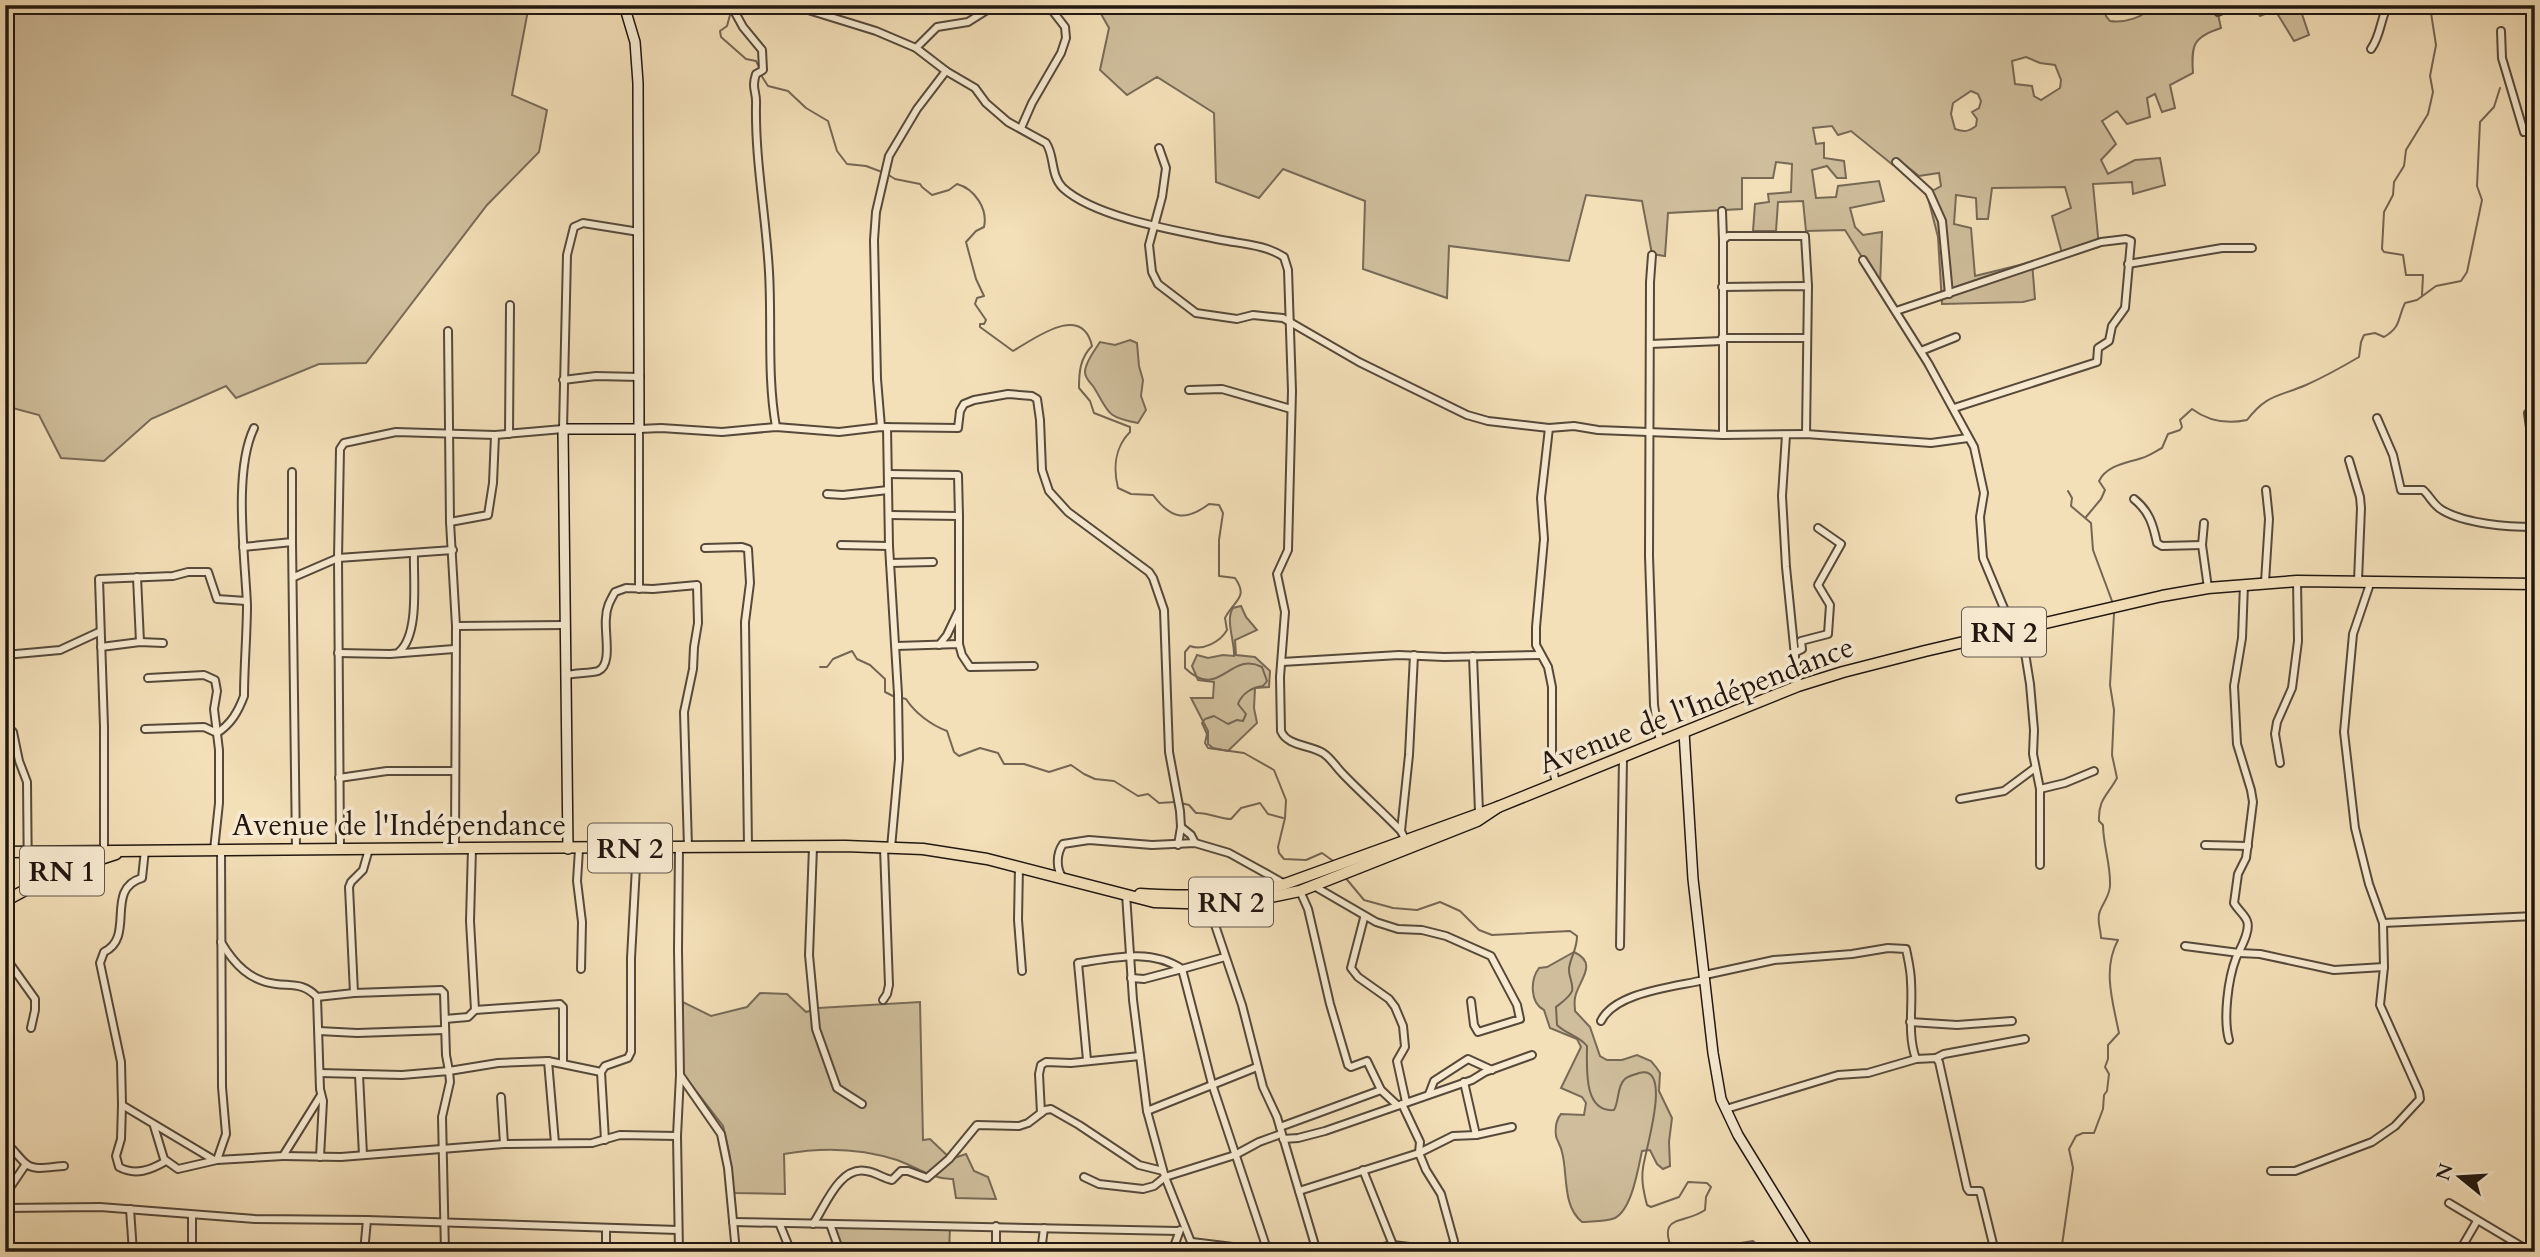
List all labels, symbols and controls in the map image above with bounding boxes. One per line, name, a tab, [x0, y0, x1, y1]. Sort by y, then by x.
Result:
road number: RN 2	[1962, 608, 2046, 656]
street label: Avenue de l'Indépendance	[1533, 626, 1860, 784]
street label: Avenue de l'Indépendance	[232, 805, 566, 846]
road number: RN 2	[588, 824, 672, 872]
road number: RN 1	[20, 846, 104, 896]
road number: RN 2	[1189, 878, 1273, 926]
north arrow	[2424, 1142, 2494, 1212]
text: N	[2430, 1160, 2460, 1184]

